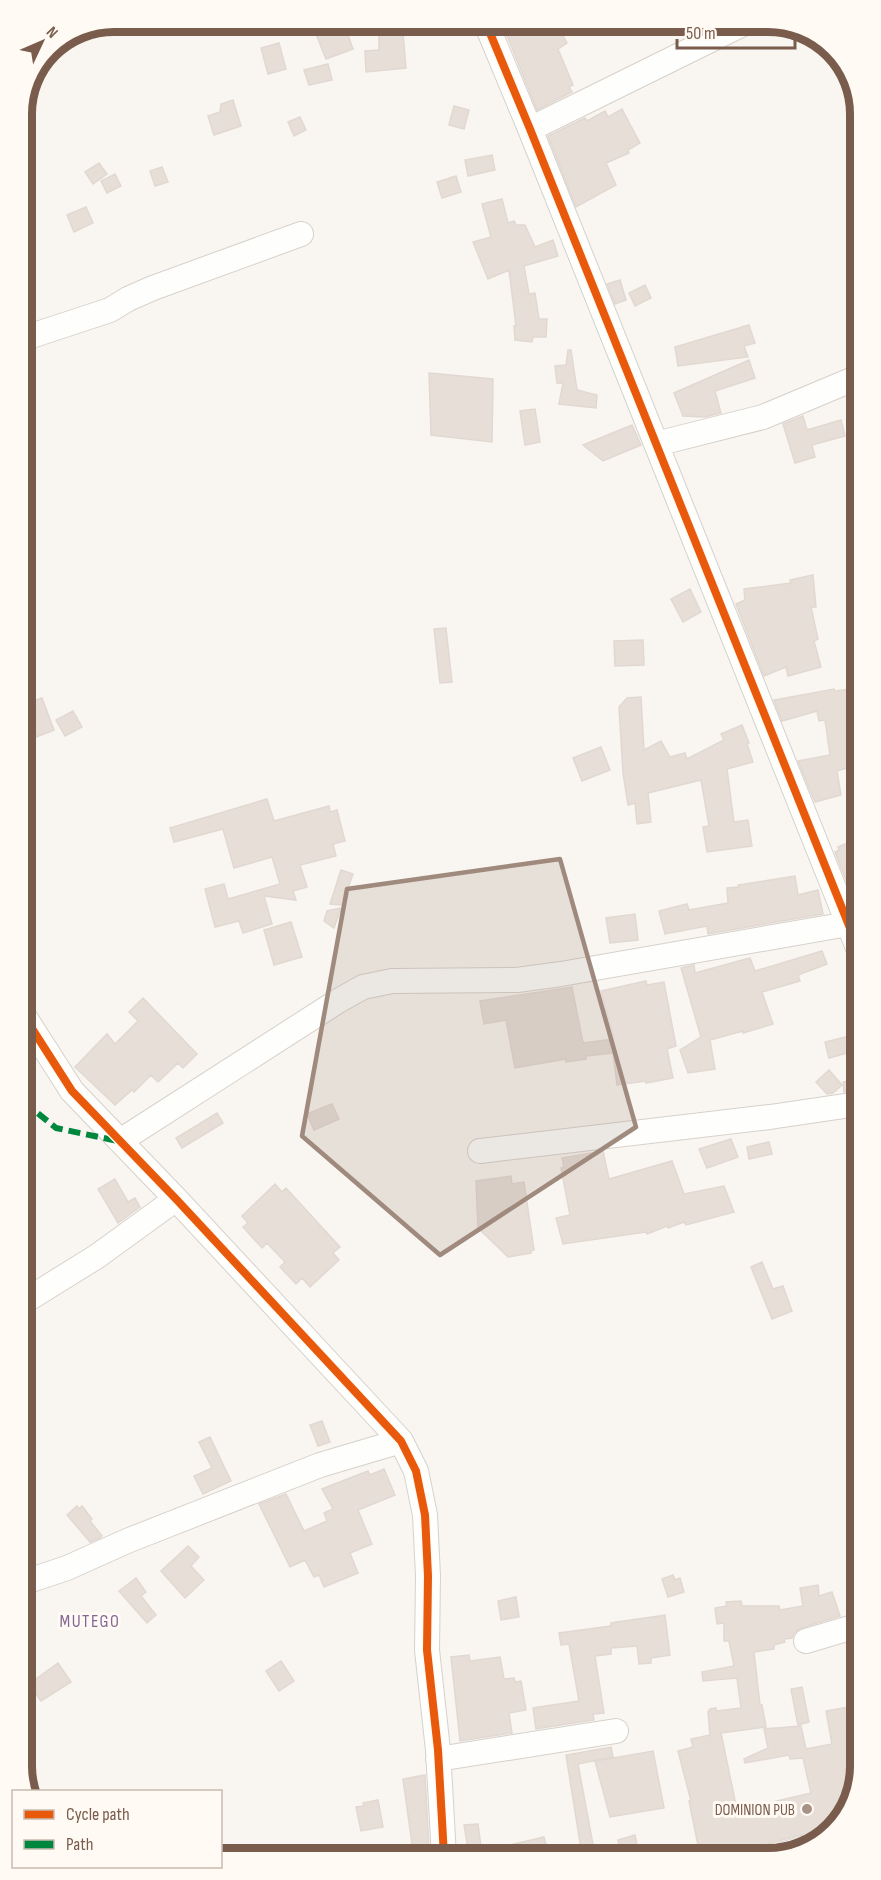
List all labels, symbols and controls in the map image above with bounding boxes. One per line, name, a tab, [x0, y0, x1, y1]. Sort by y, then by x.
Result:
north arrow	[12, 12, 72, 72]
scale bar	[677, 12, 796, 50]
text: N	[42, 23, 62, 42]
text: 50 m	[686, 23, 716, 44]
district label: MUTEGO	[60, 1611, 120, 1632]
legend	[12, 1790, 222, 1868]
place label: DOMINION PUB	[715, 1801, 795, 1820]
marker: DOMINION PUB	[800, 1802, 814, 1816]
text: Cycle path	[66, 1804, 130, 1825]
text: Path	[66, 1834, 94, 1855]

